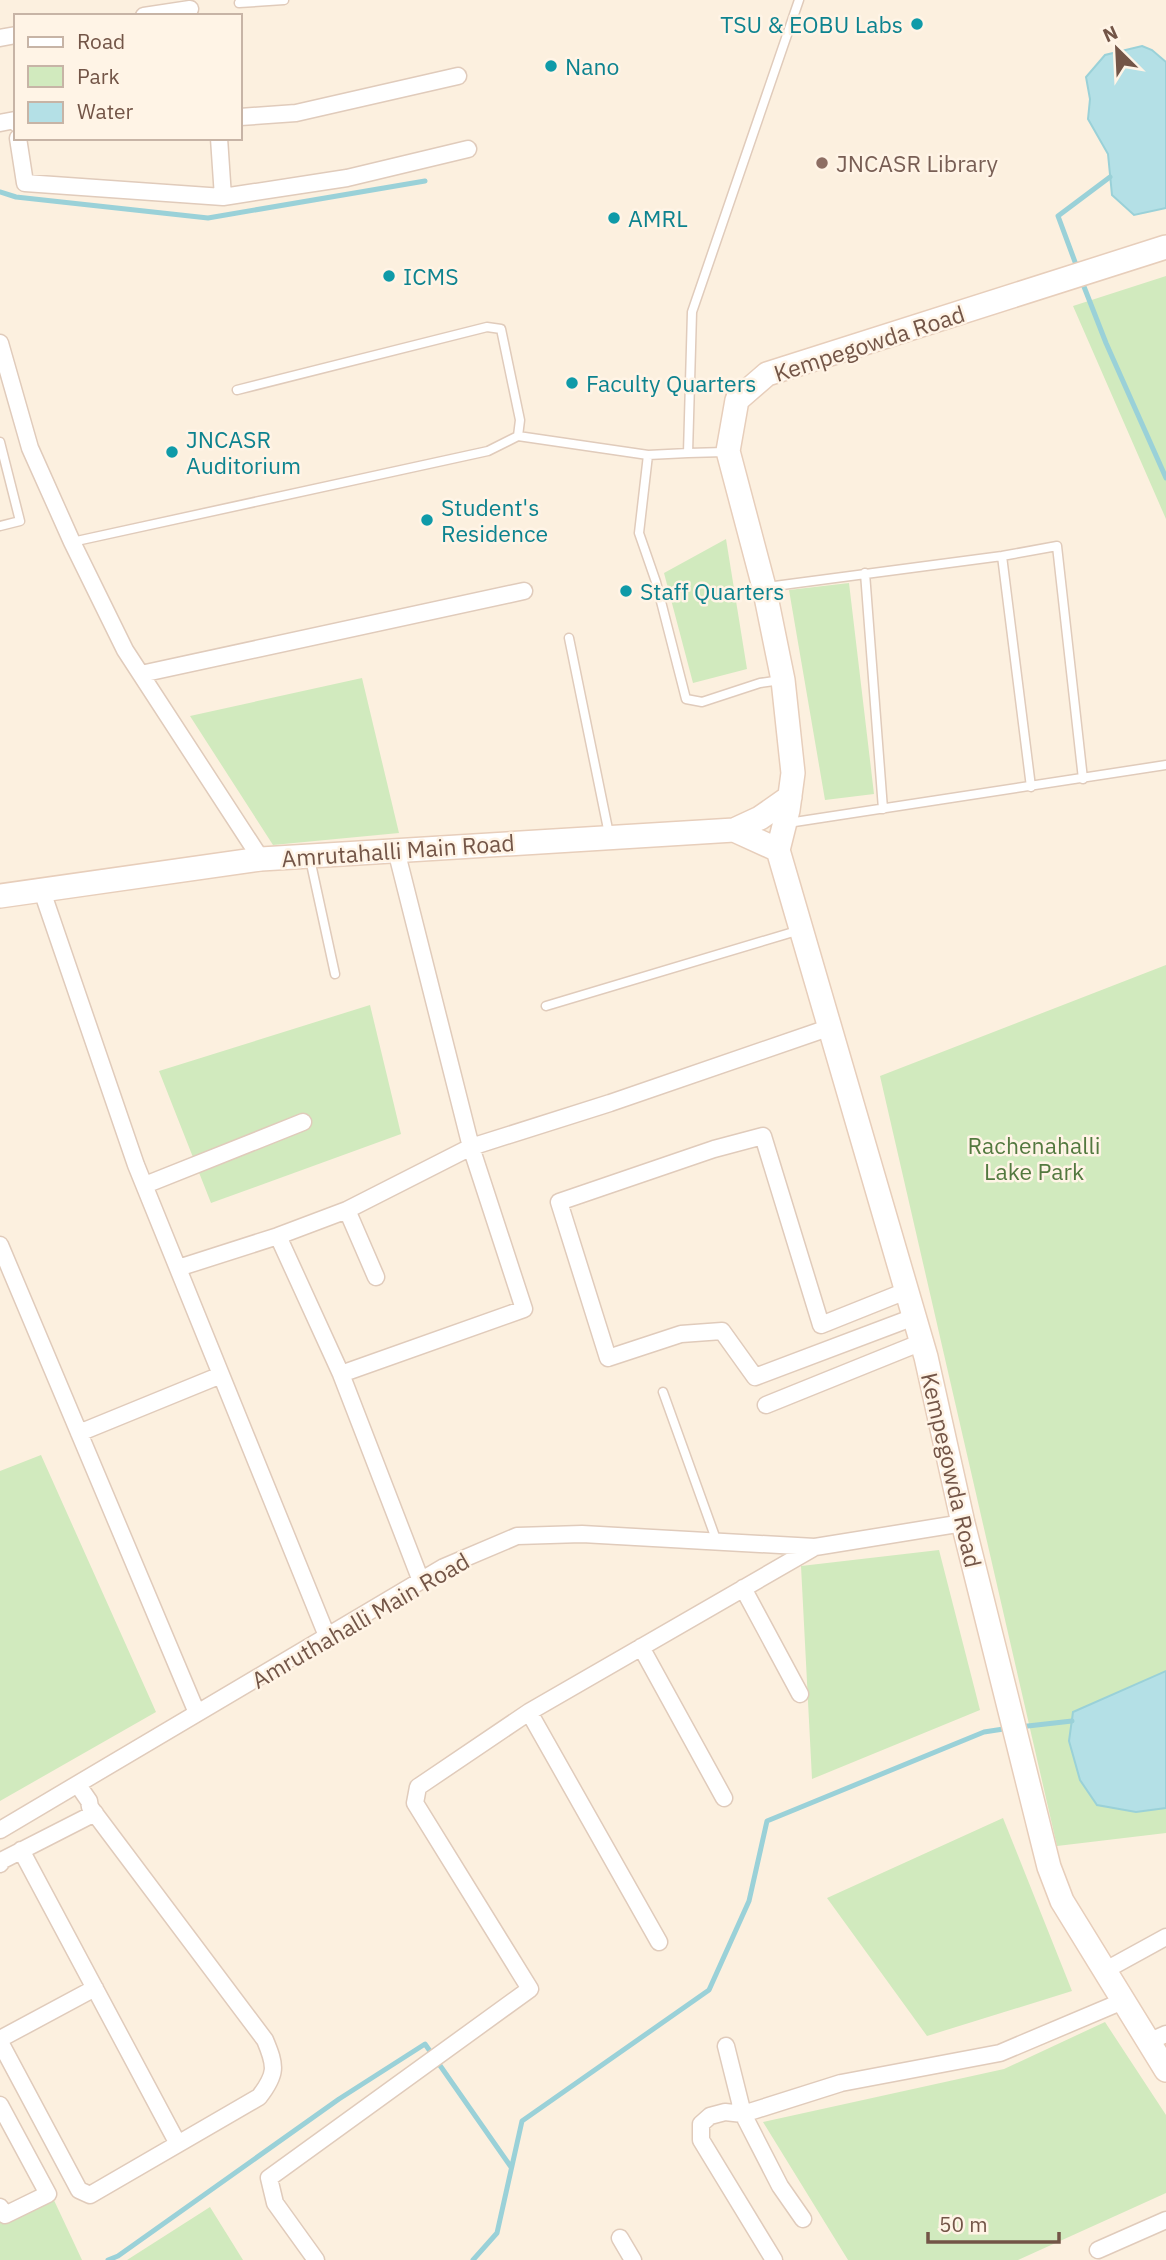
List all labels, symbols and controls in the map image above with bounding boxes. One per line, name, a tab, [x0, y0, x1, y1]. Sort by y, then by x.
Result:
place label: TSU & EOBU Labs	[720, 9, 903, 39]
legend	[14, 14, 242, 140]
north arrow	[1082, 14, 1152, 84]
marker: TSU & EOBU Labs	[909, 16, 925, 32]
text: N	[1099, 20, 1121, 47]
text: Road	[77, 27, 125, 55]
place label: Nano	[565, 51, 620, 81]
marker: Nano	[543, 58, 559, 74]
text: Park	[77, 62, 120, 90]
text: Water	[77, 97, 134, 125]
place label: JNCASR Library	[836, 148, 998, 178]
marker: JNCASR Library	[814, 155, 830, 171]
place label: AMRL	[628, 203, 688, 233]
marker: AMRL	[606, 210, 622, 226]
place label: ICMS	[403, 261, 459, 291]
marker: ICMS	[381, 268, 397, 284]
street label: Kempegowda Road	[770, 298, 968, 388]
place label: Faculty Quarters	[586, 368, 756, 398]
marker: Faculty Quarters	[564, 375, 580, 391]
place label: JNCASR Auditorium	[186, 424, 301, 480]
marker: JNCASR Auditorium	[164, 444, 180, 460]
place label: Student's Residence	[441, 492, 548, 548]
marker: Student's Residence	[419, 512, 435, 528]
place label: Staff Quarters	[640, 576, 784, 606]
marker: Staff Quarters	[618, 583, 634, 599]
street label: Amrutahalli Main Road	[280, 827, 516, 873]
park label: Rachenahalli Lake Park	[968, 1130, 1100, 1186]
street label: Kempegowda Road	[915, 1370, 989, 1570]
street label: Amruthahalli Main Road	[246, 1545, 474, 1695]
scale bar	[928, 2200, 1059, 2244]
text: 50 m	[939, 2210, 988, 2238]

